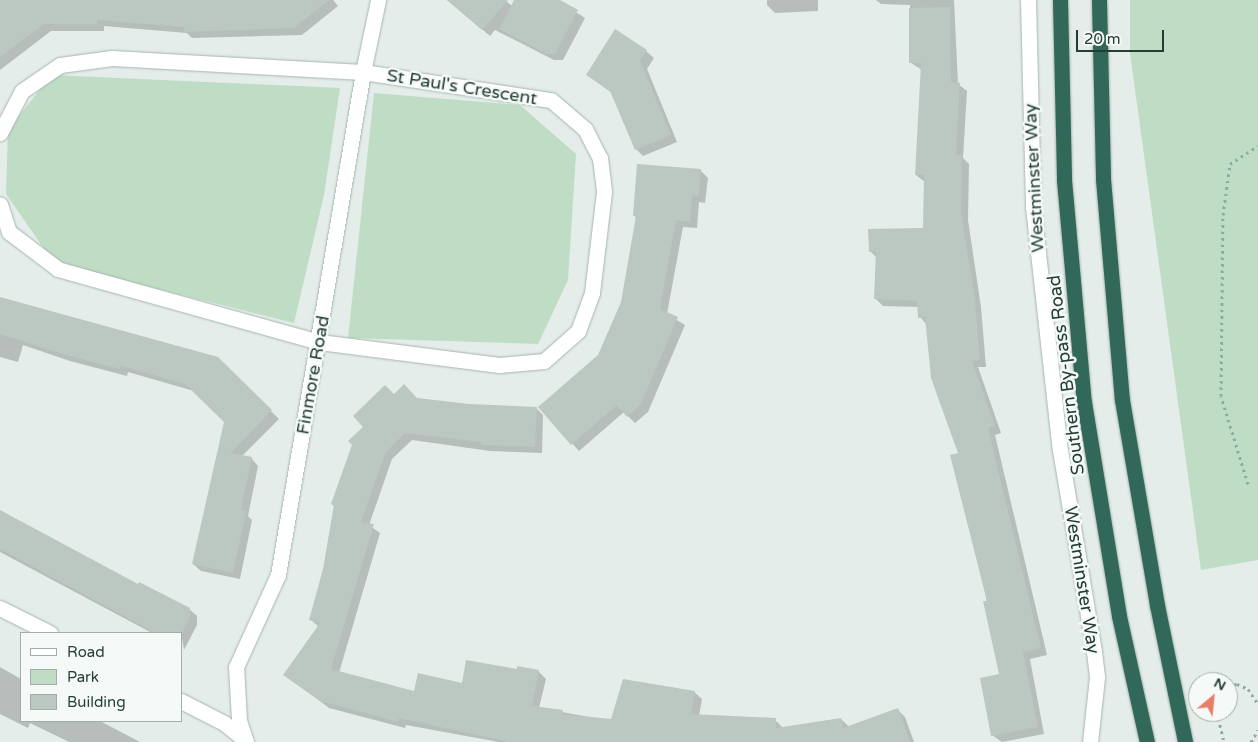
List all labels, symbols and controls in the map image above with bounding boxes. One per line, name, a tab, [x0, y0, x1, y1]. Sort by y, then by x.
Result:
scale bar	[1078, 20, 1166, 52]
text: 20 m	[1084, 30, 1121, 48]
street label: St Paul's Crescent	[385, 64, 539, 110]
street label: Westminster Way	[1019, 103, 1049, 253]
street label: Southern By-pass Road	[1043, 274, 1089, 476]
street label: Finmore Road	[292, 314, 334, 436]
street label: Westminster Way	[1060, 505, 1104, 655]
legend	[20, 632, 182, 722]
text: Road	[67, 643, 105, 661]
text: Park	[67, 668, 99, 686]
north arrow	[1188, 672, 1238, 722]
text: N	[1211, 674, 1229, 694]
text: Building	[67, 693, 126, 711]

